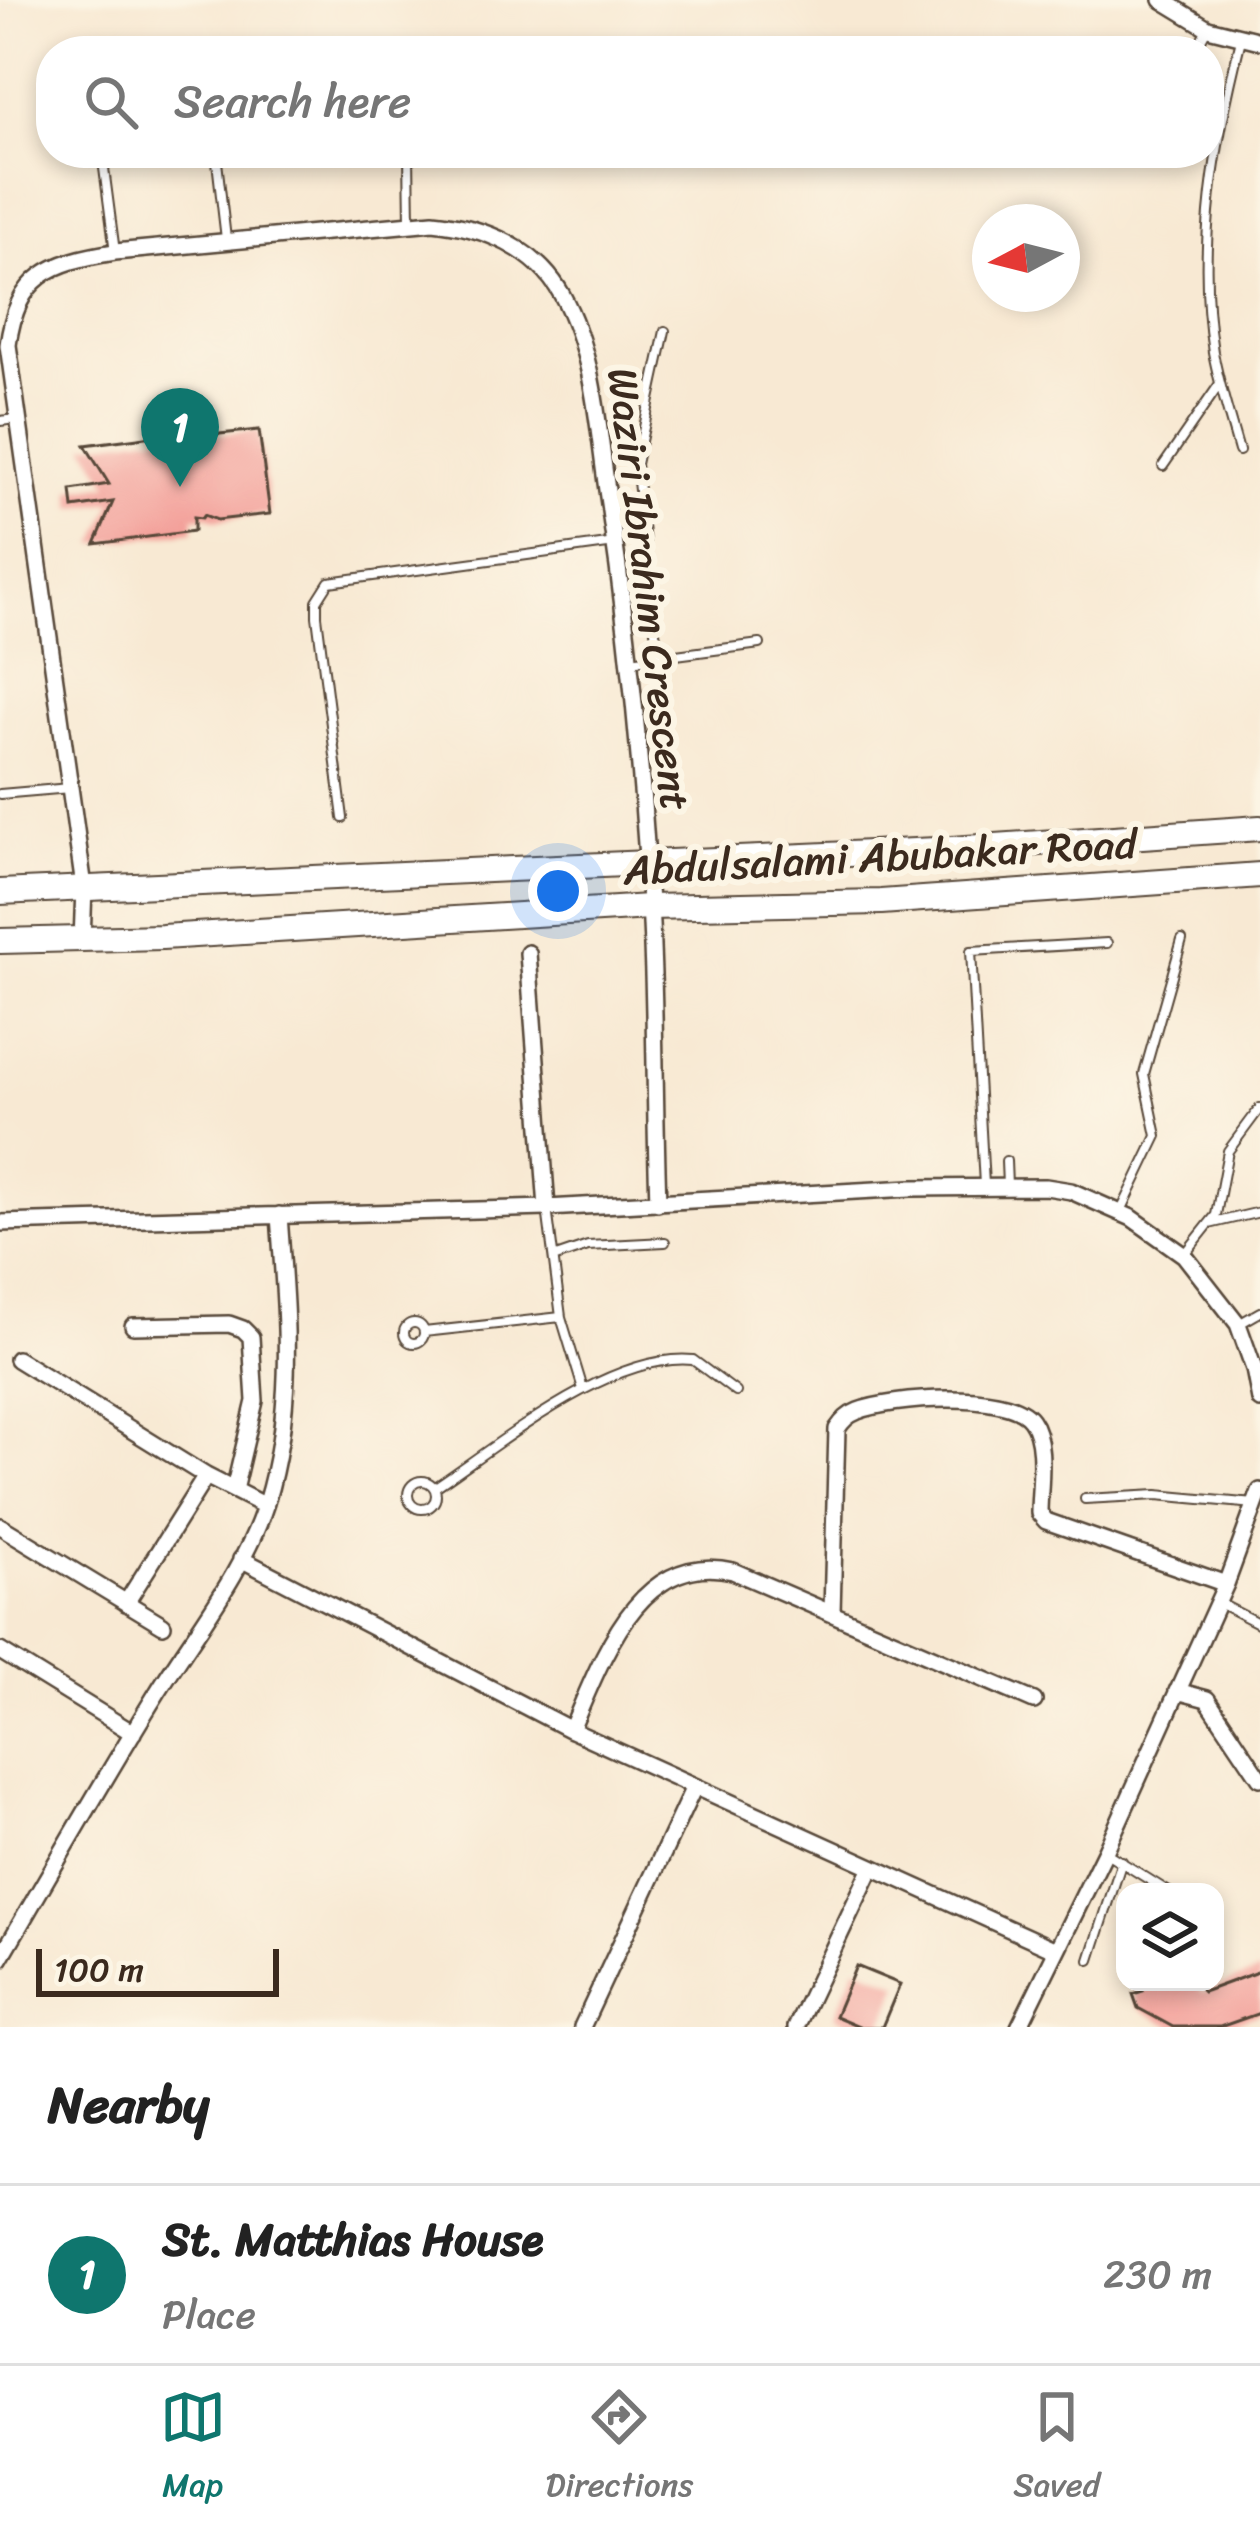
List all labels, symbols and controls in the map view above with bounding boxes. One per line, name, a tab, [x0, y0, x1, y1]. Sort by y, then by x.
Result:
search box	[36, 36, 1224, 168]
text: Search here	[174, 62, 411, 142]
icon: search	[78, 69, 144, 135]
north arrow	[972, 204, 1080, 312]
street label: Waziri Ibrahim Crescent	[585, 364, 713, 815]
pin: 1	[141, 388, 219, 487]
street label: Abdulsalami Abubakar Road	[621, 806, 1141, 907]
your location	[528, 861, 588, 921]
map controls	[1116, 1883, 1224, 1991]
button: layers	[1116, 1883, 1224, 1991]
text: 100 m	[54, 1941, 144, 1999]
scale bar	[36, 1943, 279, 1996]
text: Nearby	[48, 2060, 209, 2150]
text: St. Matthias House	[162, 2200, 543, 2280]
text: 1	[79, 2240, 95, 2309]
text: 230 m	[1103, 2240, 1212, 2309]
text: Place	[162, 2280, 256, 2349]
tab: Map	[160, 2384, 226, 2514]
tab: Directions	[546, 2384, 693, 2514]
tab: Saved	[1013, 2384, 1100, 2514]

